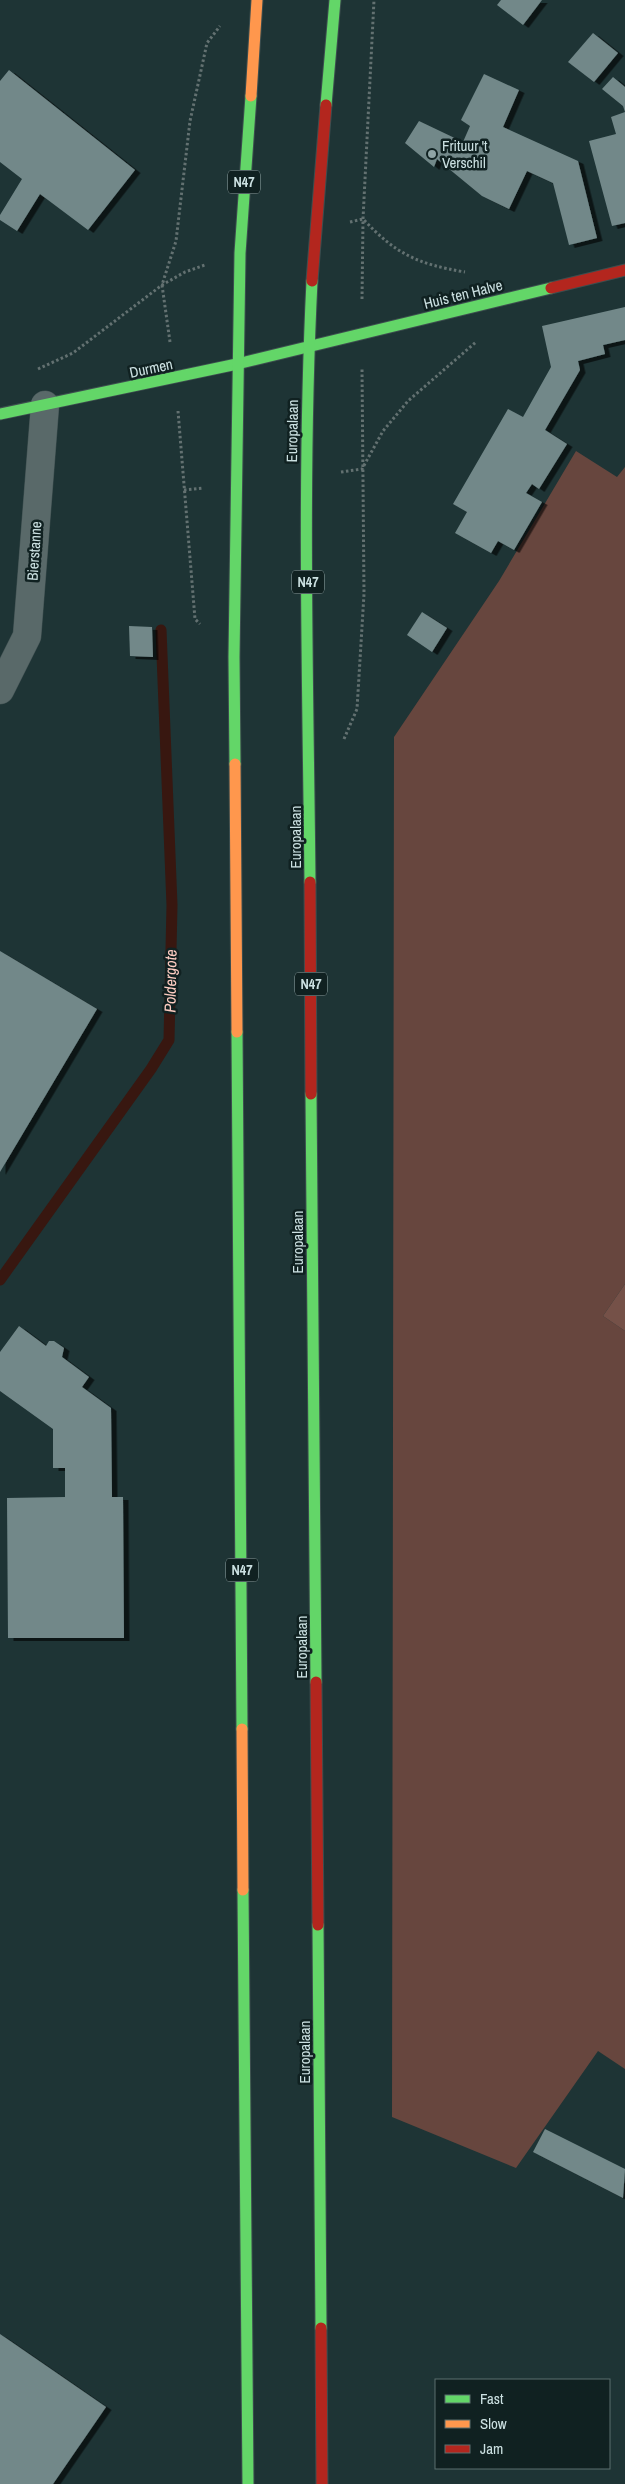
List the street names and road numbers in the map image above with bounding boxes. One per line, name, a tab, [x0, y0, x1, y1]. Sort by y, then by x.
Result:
road number: N47	[228, 170, 260, 193]
street label: Huis ten Halve	[421, 274, 505, 314]
street label: Durmen	[127, 353, 175, 383]
street label: Europalaan	[281, 399, 303, 463]
street label: Bierstanne	[21, 520, 47, 581]
road number: N47	[292, 570, 324, 594]
street label: Europalaan	[285, 806, 306, 868]
road number: N47	[295, 972, 327, 996]
street label: Europalaan	[287, 1211, 308, 1273]
road number: N47	[226, 1558, 258, 1582]
street label: Europalaan	[291, 1616, 312, 1678]
street label: Europalaan	[294, 2021, 315, 2083]

